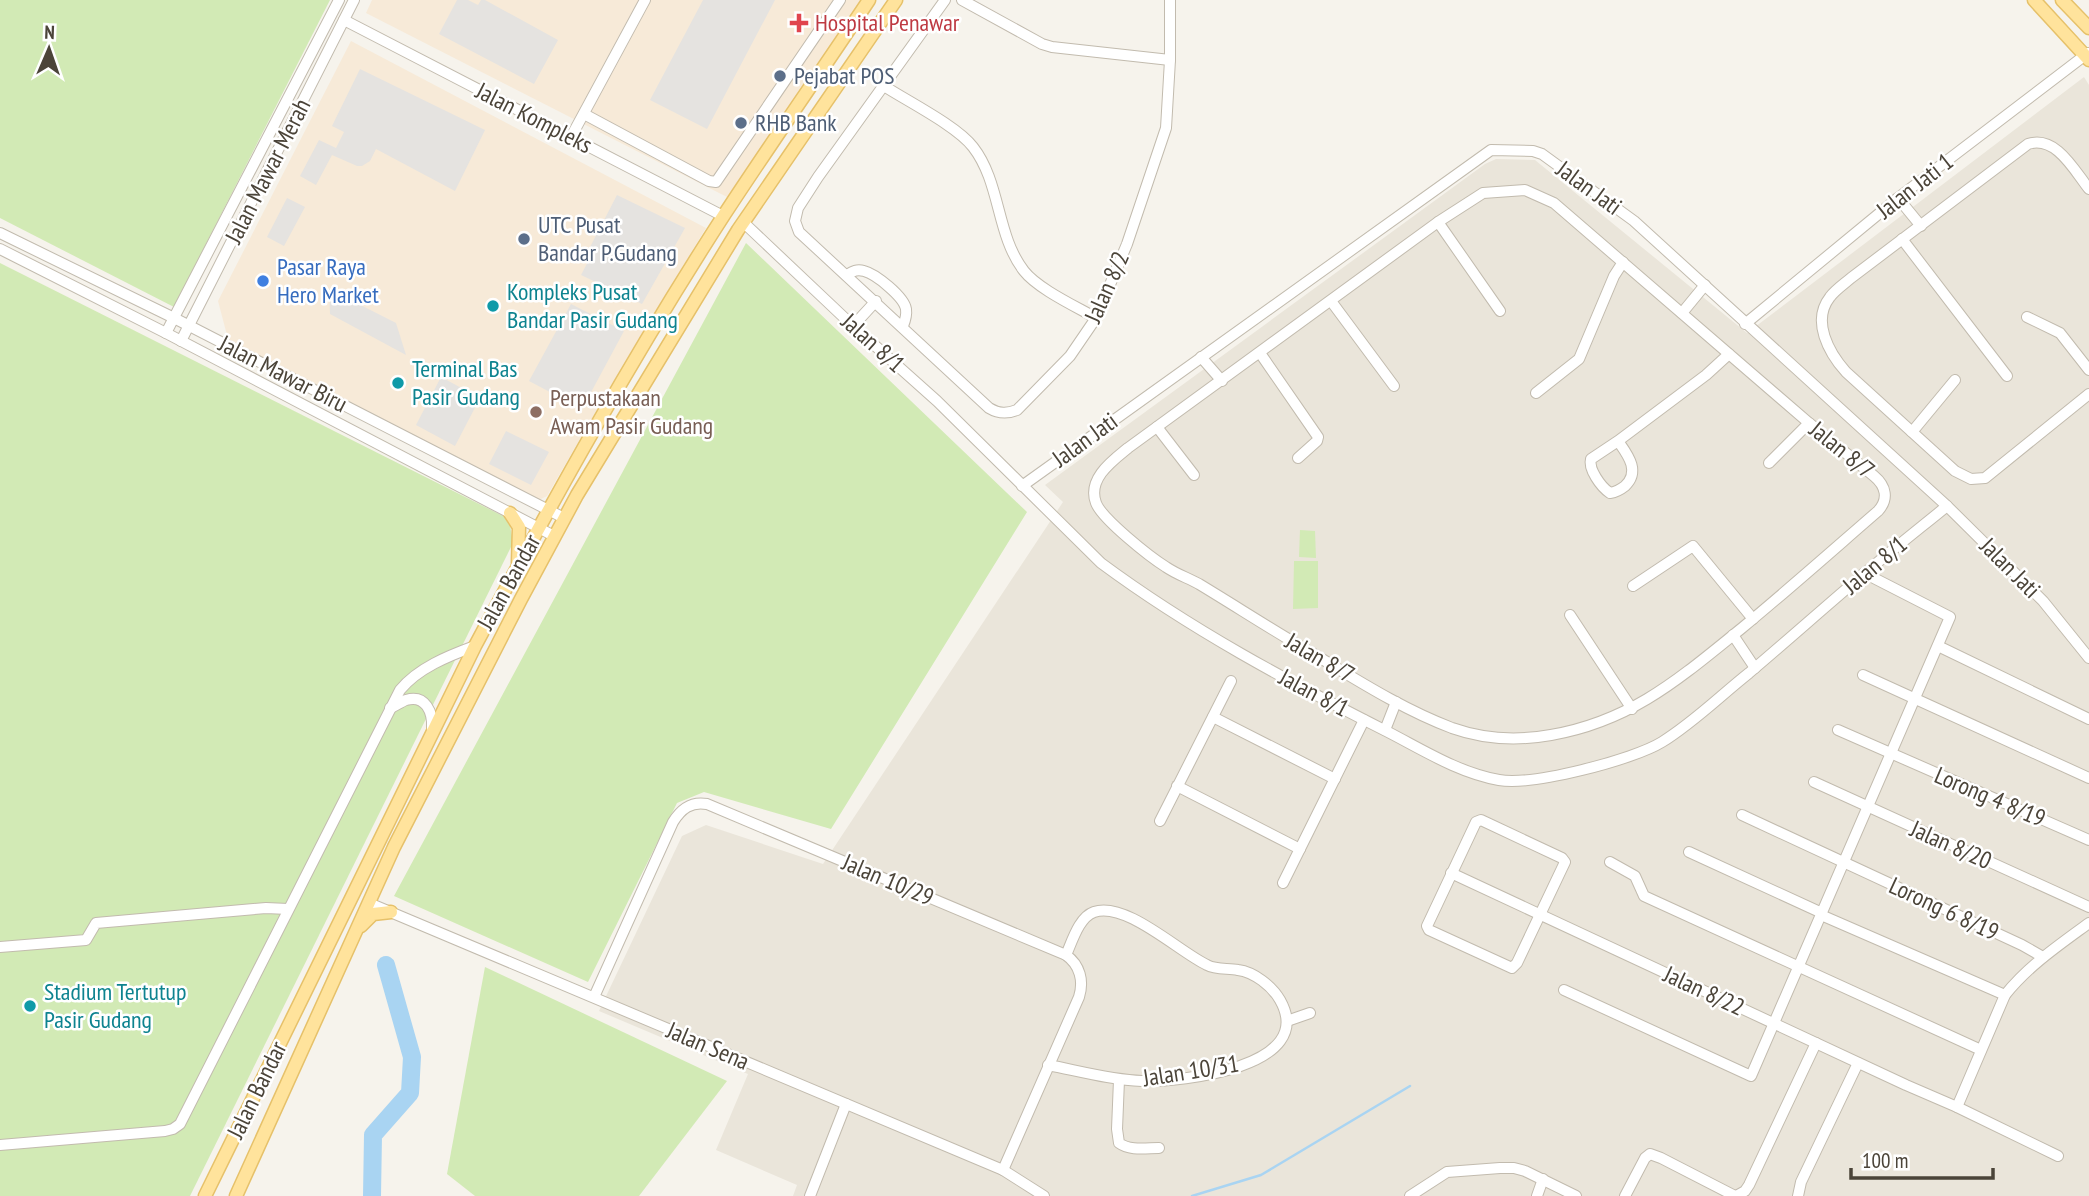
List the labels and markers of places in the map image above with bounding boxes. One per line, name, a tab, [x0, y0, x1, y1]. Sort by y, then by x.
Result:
place label: Hospital Penawar	[815, 7, 960, 38]
marker: Hospital Penawar	[789, 13, 809, 33]
place label: Pejabat POS	[794, 60, 894, 91]
marker: Pejabat POS	[772, 68, 788, 84]
place label: RHB Bank	[755, 107, 837, 138]
marker: RHB Bank	[733, 115, 749, 131]
place label: UTC Pusat Bandar P.Gudang	[538, 209, 677, 268]
marker: UTC Pusat Bandar P.Gudang	[516, 231, 532, 247]
place label: Pasar Raya Hero Market	[277, 251, 379, 310]
marker: Pasar Raya Hero Market	[255, 273, 271, 289]
place label: Kompleks Pusat Bandar Pasir Gudang	[507, 276, 678, 335]
marker: Kompleks Pusat Bandar Pasir Gudang	[485, 298, 501, 314]
place label: Terminal Bas Pasir Gudang	[412, 353, 520, 412]
marker: Terminal Bas Pasir Gudang	[390, 375, 406, 391]
place label: Perpustakaan Awam Pasir Gudang	[550, 382, 713, 441]
marker: Perpustakaan Awam Pasir Gudang	[528, 404, 544, 420]
place label: Stadium Tertutup Pasir Gudang	[44, 976, 186, 1035]
marker: Stadium Tertutup Pasir Gudang	[22, 998, 38, 1014]

